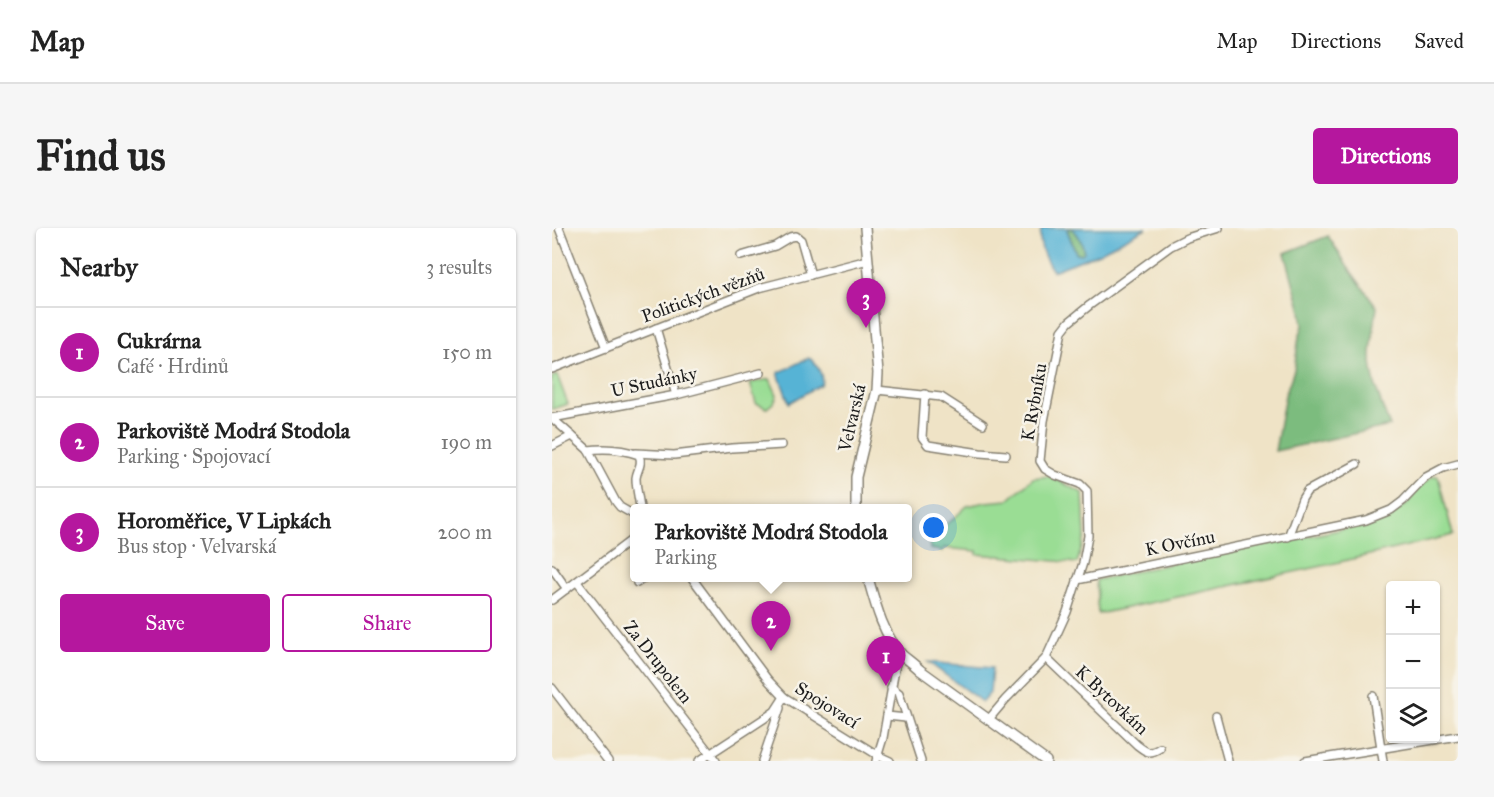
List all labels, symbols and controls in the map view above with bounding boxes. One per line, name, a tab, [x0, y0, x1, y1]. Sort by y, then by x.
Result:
text: Map	[30, 24, 85, 59]
text: Map	[1217, 28, 1258, 54]
text: Directions	[1291, 28, 1381, 54]
text: Saved	[1414, 28, 1464, 54]
button: Directions	[1313, 128, 1458, 184]
text: Find us	[36, 130, 166, 182]
text: Nearby	[60, 251, 138, 283]
text: 3 results	[426, 255, 492, 279]
street label: Politických vězňů	[639, 262, 768, 327]
pin: 3	[846, 279, 886, 328]
text: Cukrárna	[117, 327, 201, 354]
text: 1	[76, 340, 83, 364]
text: 150 m	[442, 340, 492, 364]
text: Café · Hrdinů	[117, 354, 229, 378]
street label: K Rybníku	[1016, 361, 1052, 443]
street label: U Studánky	[609, 362, 700, 402]
street label: Velvarská	[833, 382, 871, 455]
text: Parkoviště Modrá Stodola	[117, 417, 350, 444]
text: 2	[75, 430, 84, 454]
text: 190 m	[441, 430, 492, 454]
text: Parking · Spojovací	[117, 444, 270, 468]
popup	[630, 504, 912, 582]
text: Horoměřice, V Lipkách	[117, 507, 331, 534]
your location	[919, 513, 948, 542]
text: Parkoviště Modrá Stodola	[654, 518, 888, 545]
text: 3	[76, 520, 84, 544]
text: 200 m	[438, 520, 492, 544]
street label: K Ovčínu	[1143, 525, 1217, 561]
text: Bus stop · Velvarská	[117, 534, 277, 558]
text: Parking	[654, 545, 716, 569]
map controls	[1386, 581, 1440, 743]
button: +	[1386, 581, 1440, 635]
button: Save	[60, 594, 270, 652]
button: Share	[282, 594, 492, 652]
pin: 2	[752, 602, 790, 651]
street label: Za Drupolem	[619, 616, 697, 708]
button: −	[1386, 635, 1440, 689]
pin: 1	[866, 636, 906, 686]
street label: K Bytovkám	[1071, 661, 1153, 739]
street label: Spojovací	[791, 677, 864, 734]
button: layers	[1386, 689, 1440, 743]

